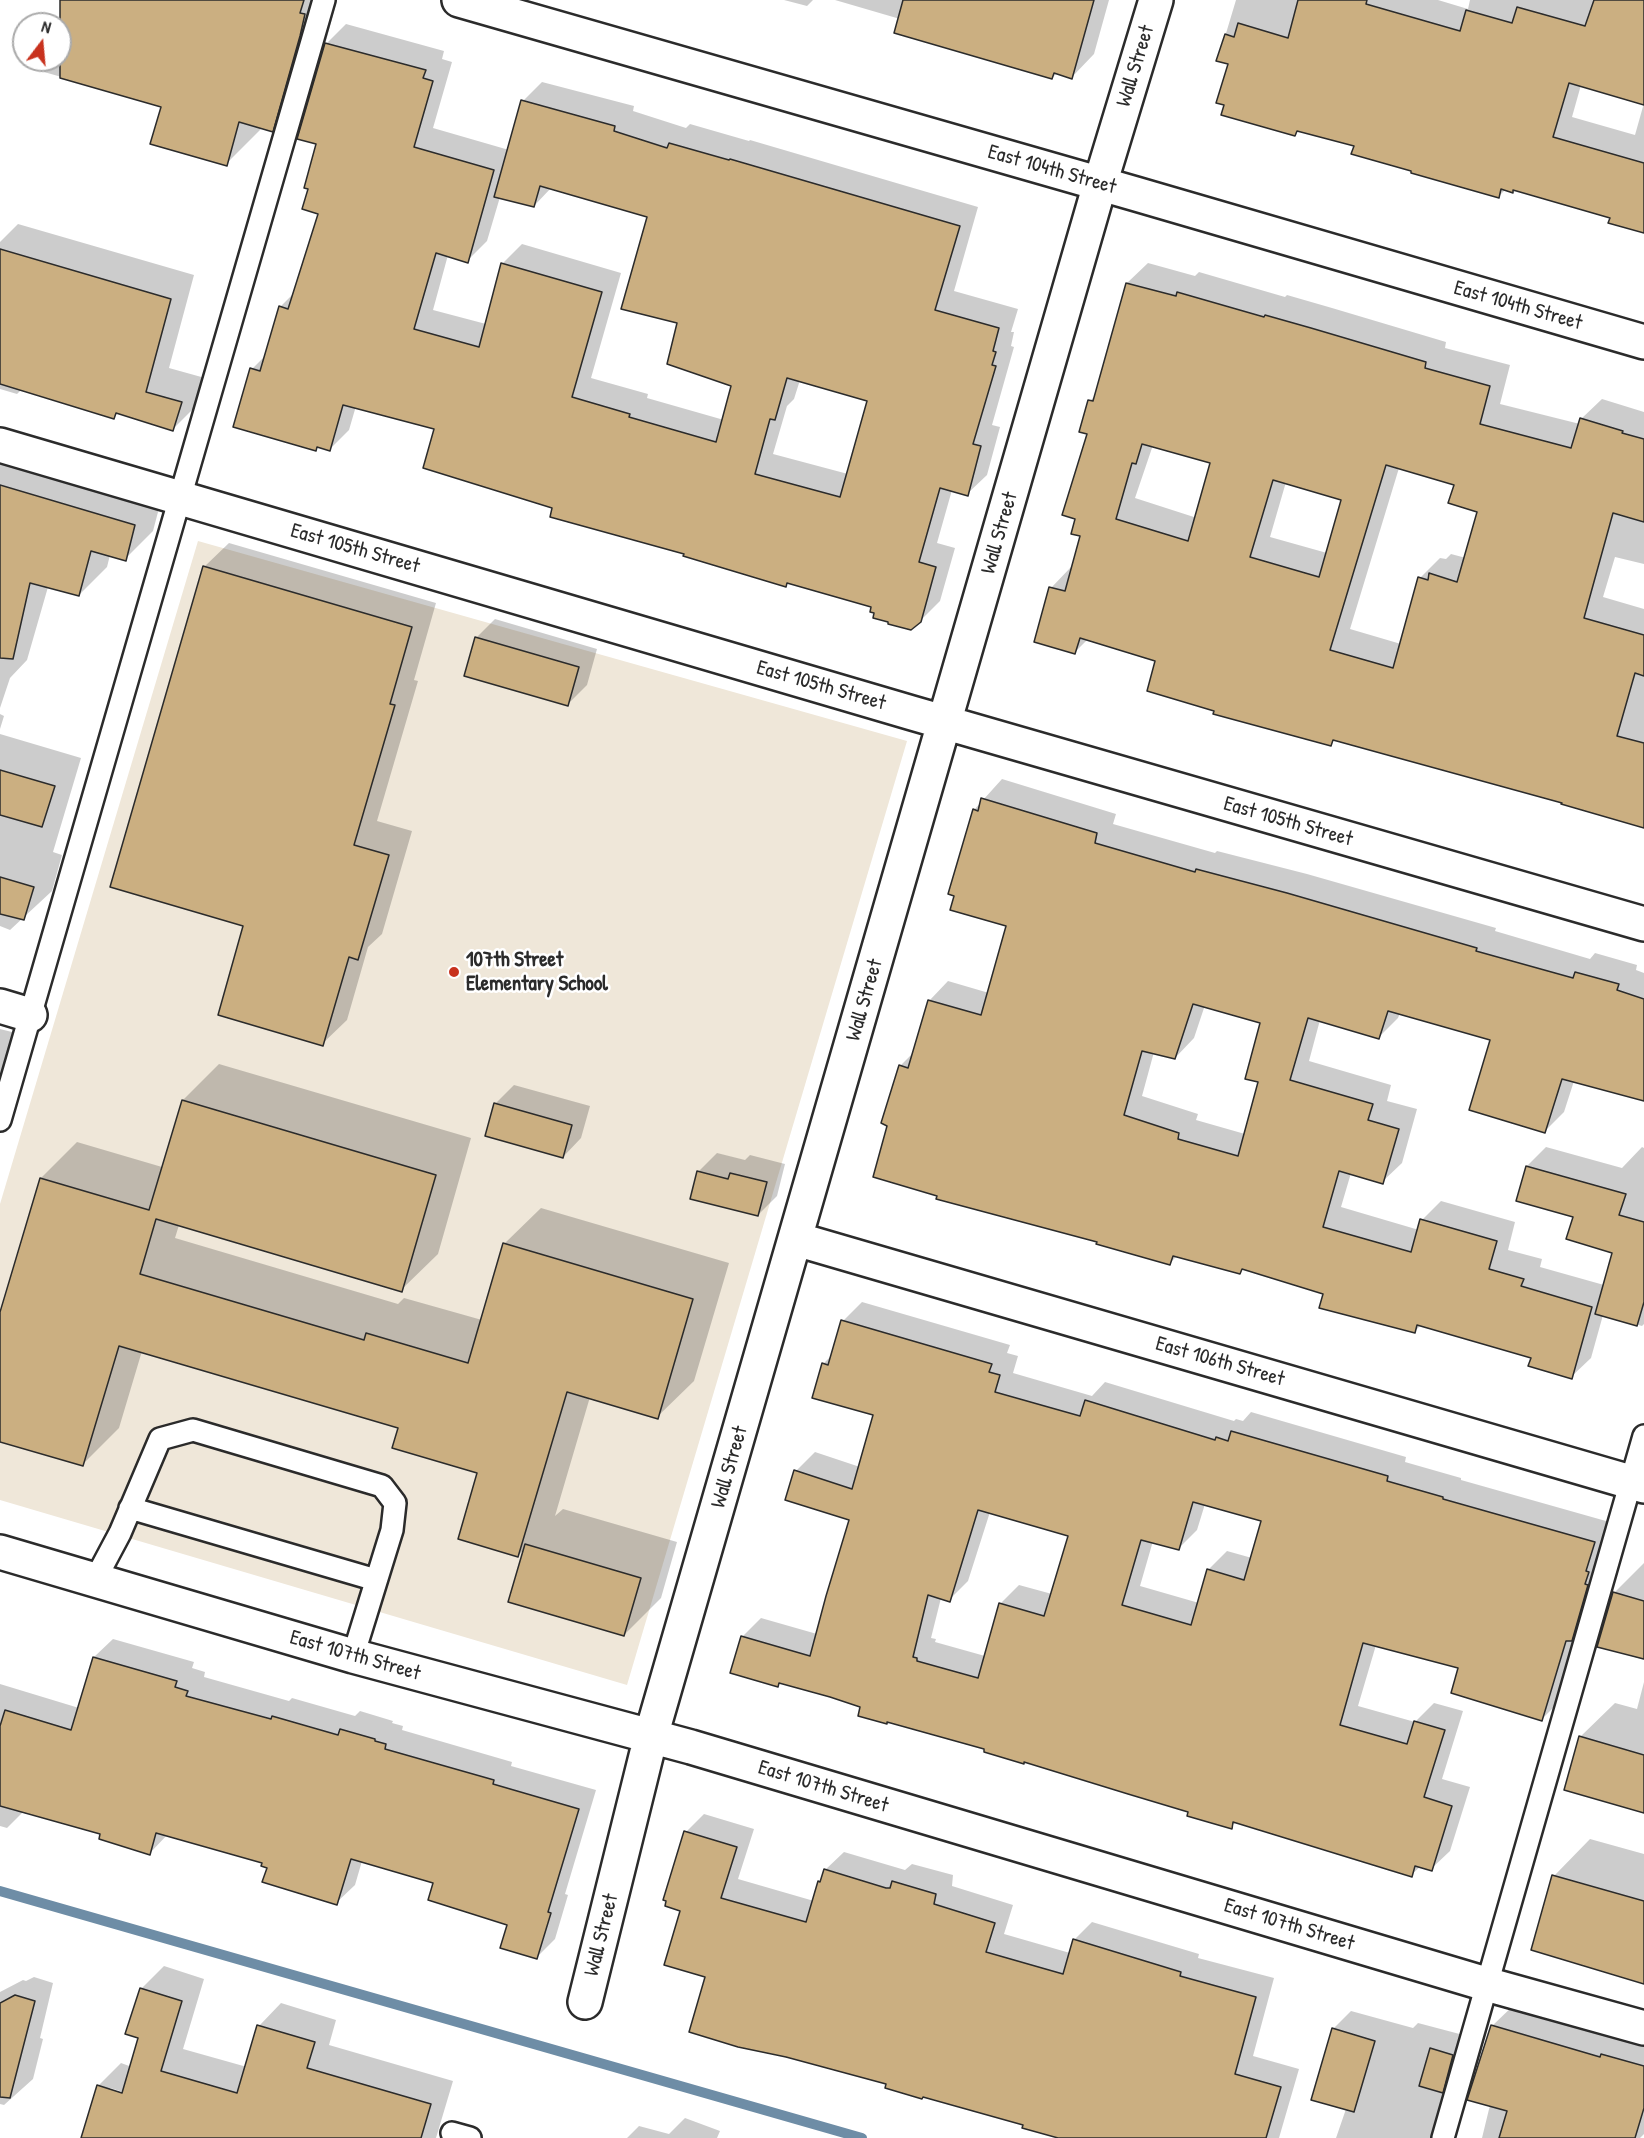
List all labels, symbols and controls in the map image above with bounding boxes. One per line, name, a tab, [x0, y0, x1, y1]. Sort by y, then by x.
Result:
north arrow	[12, 12, 72, 72]
text: N	[39, 15, 54, 38]
street label: Wall Street	[1112, 22, 1160, 110]
street label: East 104th Street	[985, 140, 1119, 200]
street label: East 104th Street	[1451, 276, 1585, 336]
street label: Wall Street	[976, 489, 1024, 577]
street label: East 105th Street	[287, 519, 423, 579]
street label: East 105th Street	[753, 656, 889, 716]
street label: East 105th Street	[1220, 792, 1356, 852]
place label: 107th Street Elementary School	[466, 947, 608, 997]
street label: Wall Street	[841, 956, 889, 1044]
marker: 107th Street Elementary School	[447, 965, 461, 979]
street label: East 106th Street	[1153, 1332, 1287, 1392]
street label: Wall Street	[706, 1423, 754, 1511]
street label: East 107th Street	[287, 1625, 423, 1687]
street label: East 107th Street	[755, 1755, 891, 1819]
street label: Wall Street	[580, 1891, 624, 1979]
street label: East 107th Street	[1221, 1893, 1357, 1957]

